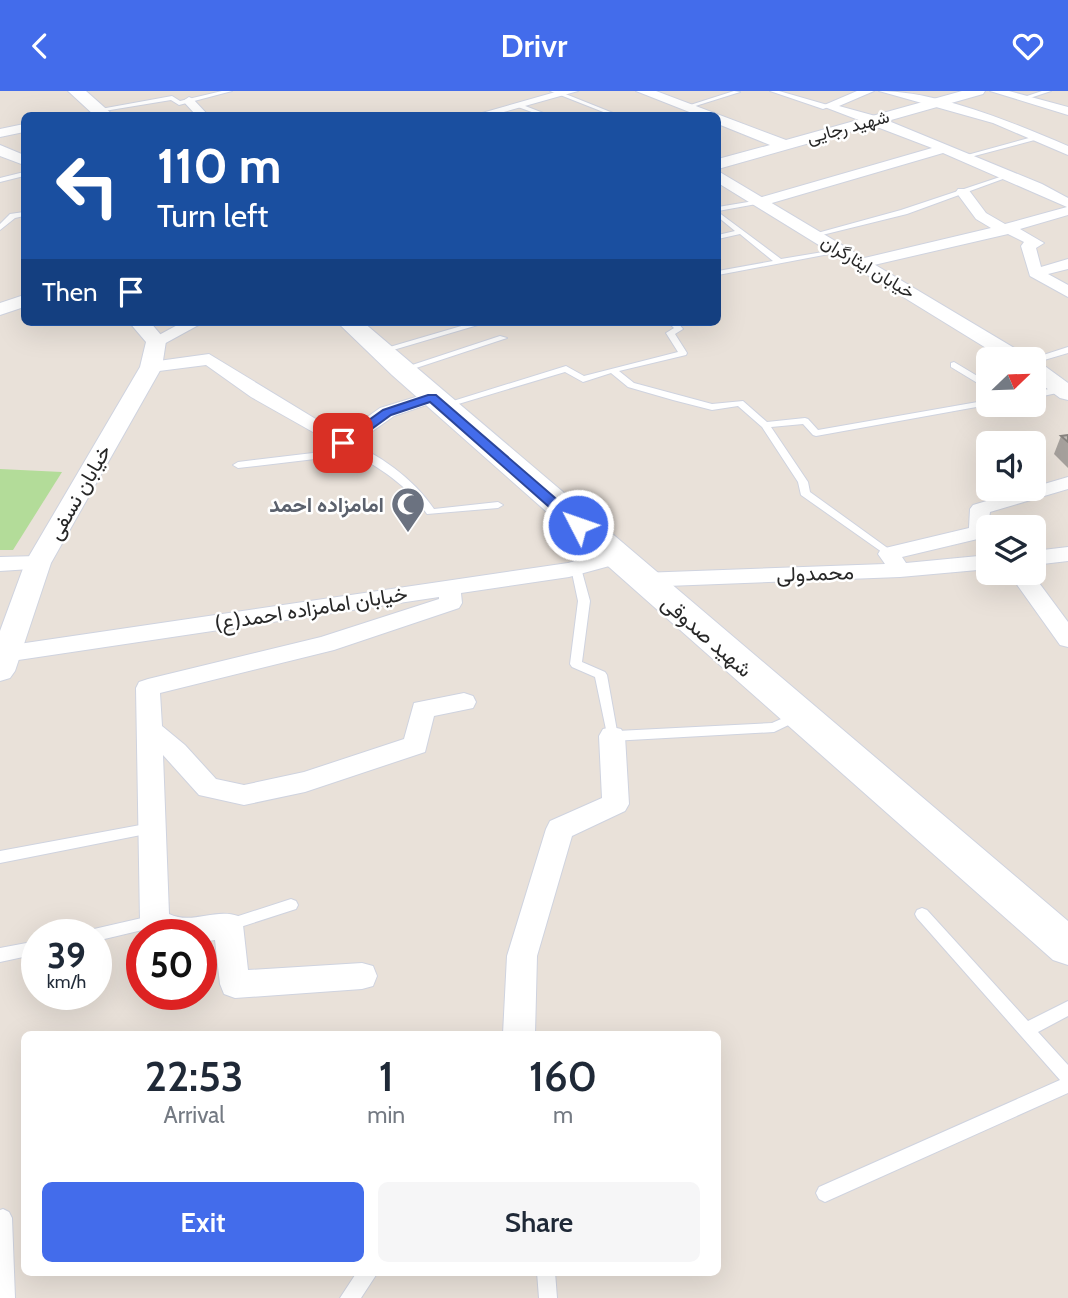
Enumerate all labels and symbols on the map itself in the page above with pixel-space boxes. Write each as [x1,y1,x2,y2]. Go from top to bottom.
street label: شهید رجایی [804,105,892,149]
street label: خیابان ایثارگران [817,230,919,304]
north arrow [976,347,1046,417]
pin [313,413,373,473]
street label: خیابان نسفی [42,440,116,544]
mosque icon: امامزاده احمد [389,485,427,534]
position arrow [541,488,615,562]
place label: امامزاده احمد [269,492,384,518]
street label: محمدولی [776,559,854,588]
street label: خیابان امامزاده احمد(ع) [213,580,410,638]
street label: شهید صدوقی [656,590,757,683]
speed limit sign: 50 [126,919,217,1010]

